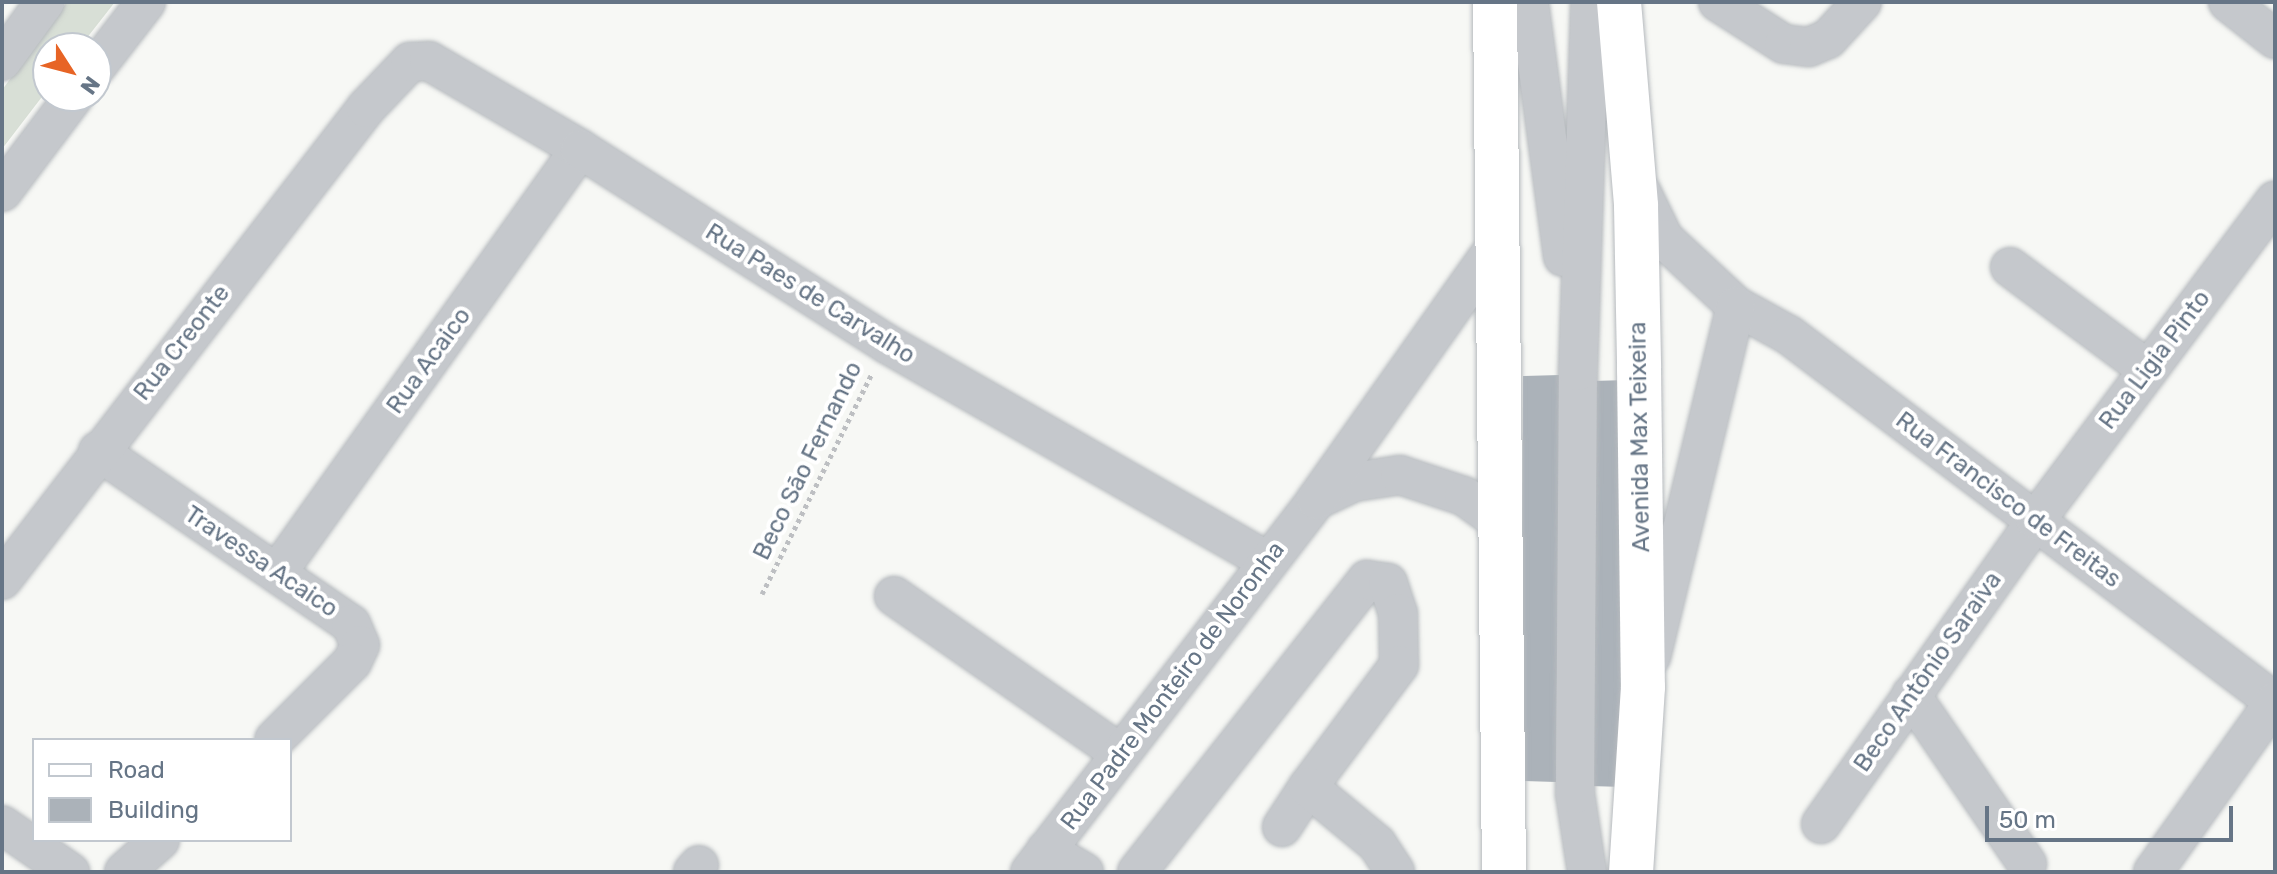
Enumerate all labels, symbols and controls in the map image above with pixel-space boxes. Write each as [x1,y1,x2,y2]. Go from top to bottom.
north arrow [32,32,112,112]
text: N [75,71,106,100]
street label: Rua Paes de Carvalho [700,218,920,370]
street label: Rua Creonte [128,280,236,406]
street label: Rua Ligia Pinto [2093,285,2217,435]
street label: Rua Acaico [381,302,477,420]
street label: Avenida Max Teixeira [1624,321,1656,553]
street label: Beco São Fernando [748,357,868,565]
street label: Rua Francisco de Freitas [1890,406,2126,594]
street label: Travessa Acaico [179,500,343,624]
street label: Rua Padre Monteiro de Noronha [1055,536,1291,836]
street label: Beco Antônio Saraiva [1848,566,2008,778]
legend [32,738,292,842]
text: Road [108,756,165,784]
scale bar [1989,790,2237,840]
text: Building [108,796,199,824]
text: 50 m [1999,806,2056,834]

